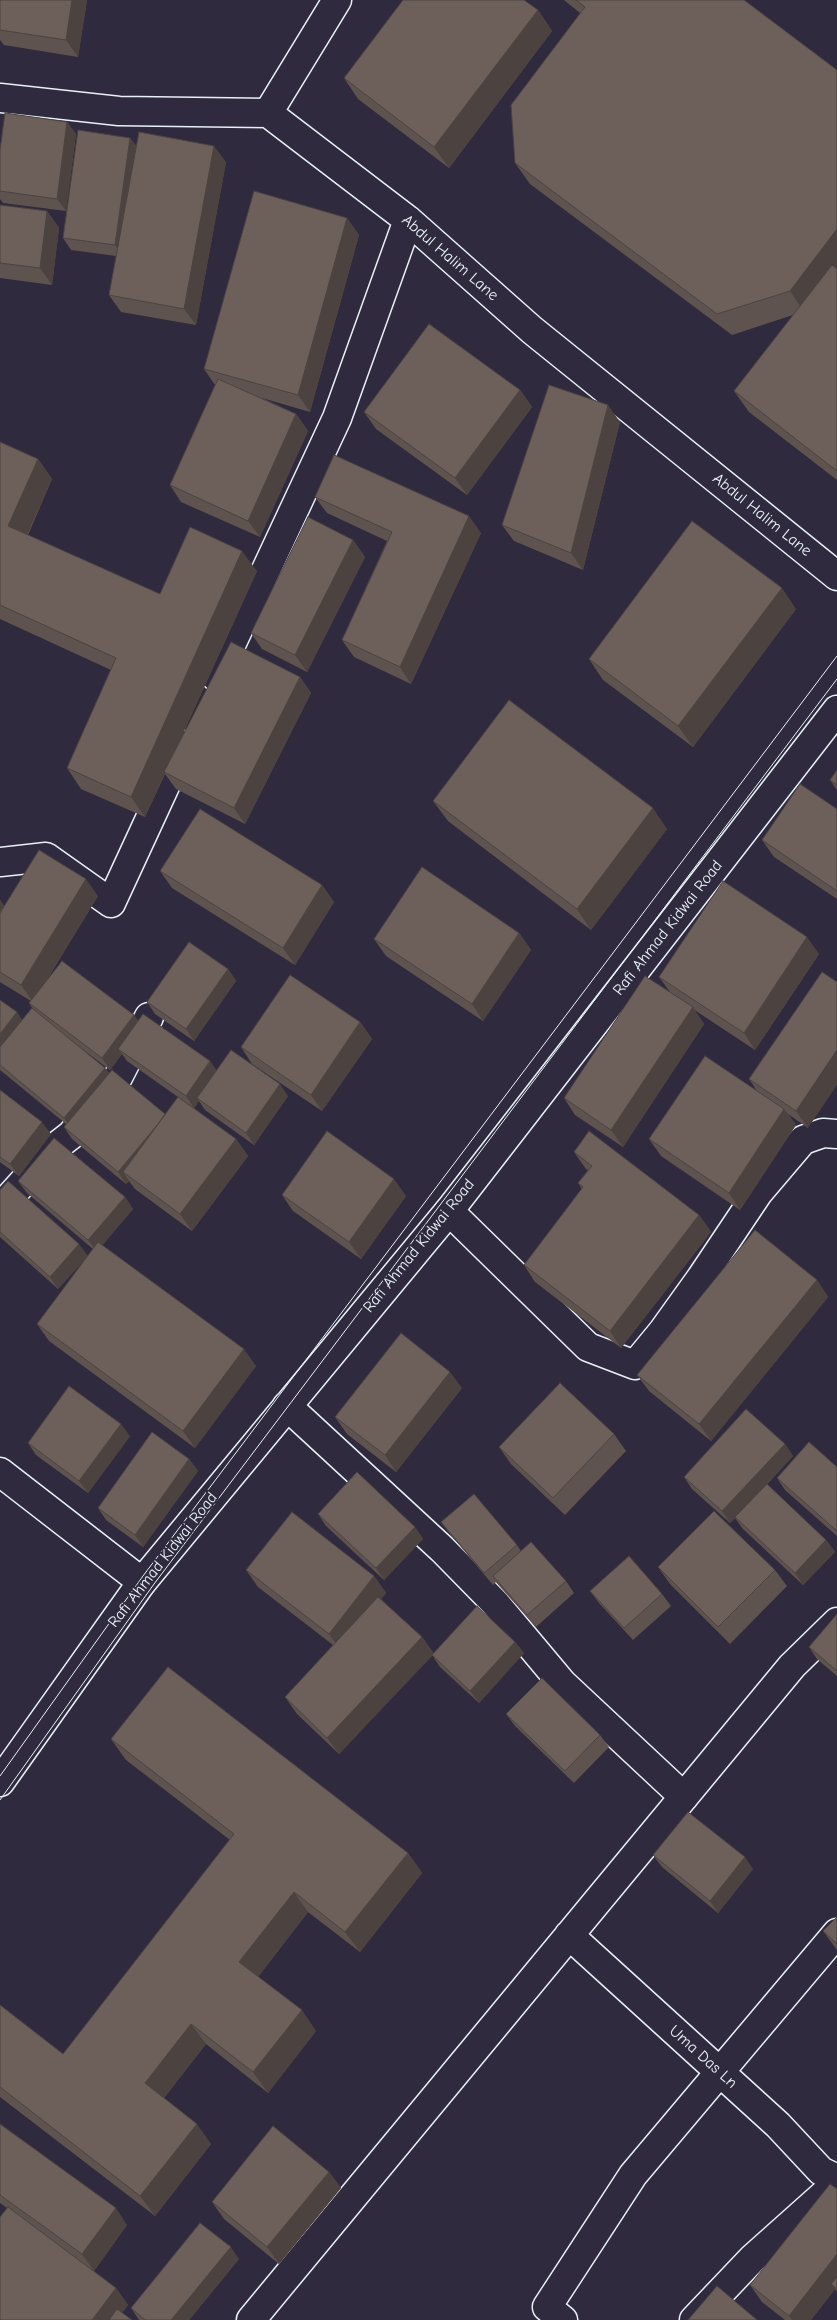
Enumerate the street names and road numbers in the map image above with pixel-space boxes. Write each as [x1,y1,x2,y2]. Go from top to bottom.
street label: Abdul Halim Lane [398,211,502,305]
street label: Abdul Halim Lane [709,469,815,561]
street label: Rafi Ahmad Kidwai Road [609,857,727,999]
street label: Rafi Ahmad Kidwai Road [359,1175,479,1317]
street label: Rafi Ahmad Kidwai Road [104,1489,222,1631]
street label: Uma Das Ln [665,2021,741,2093]

